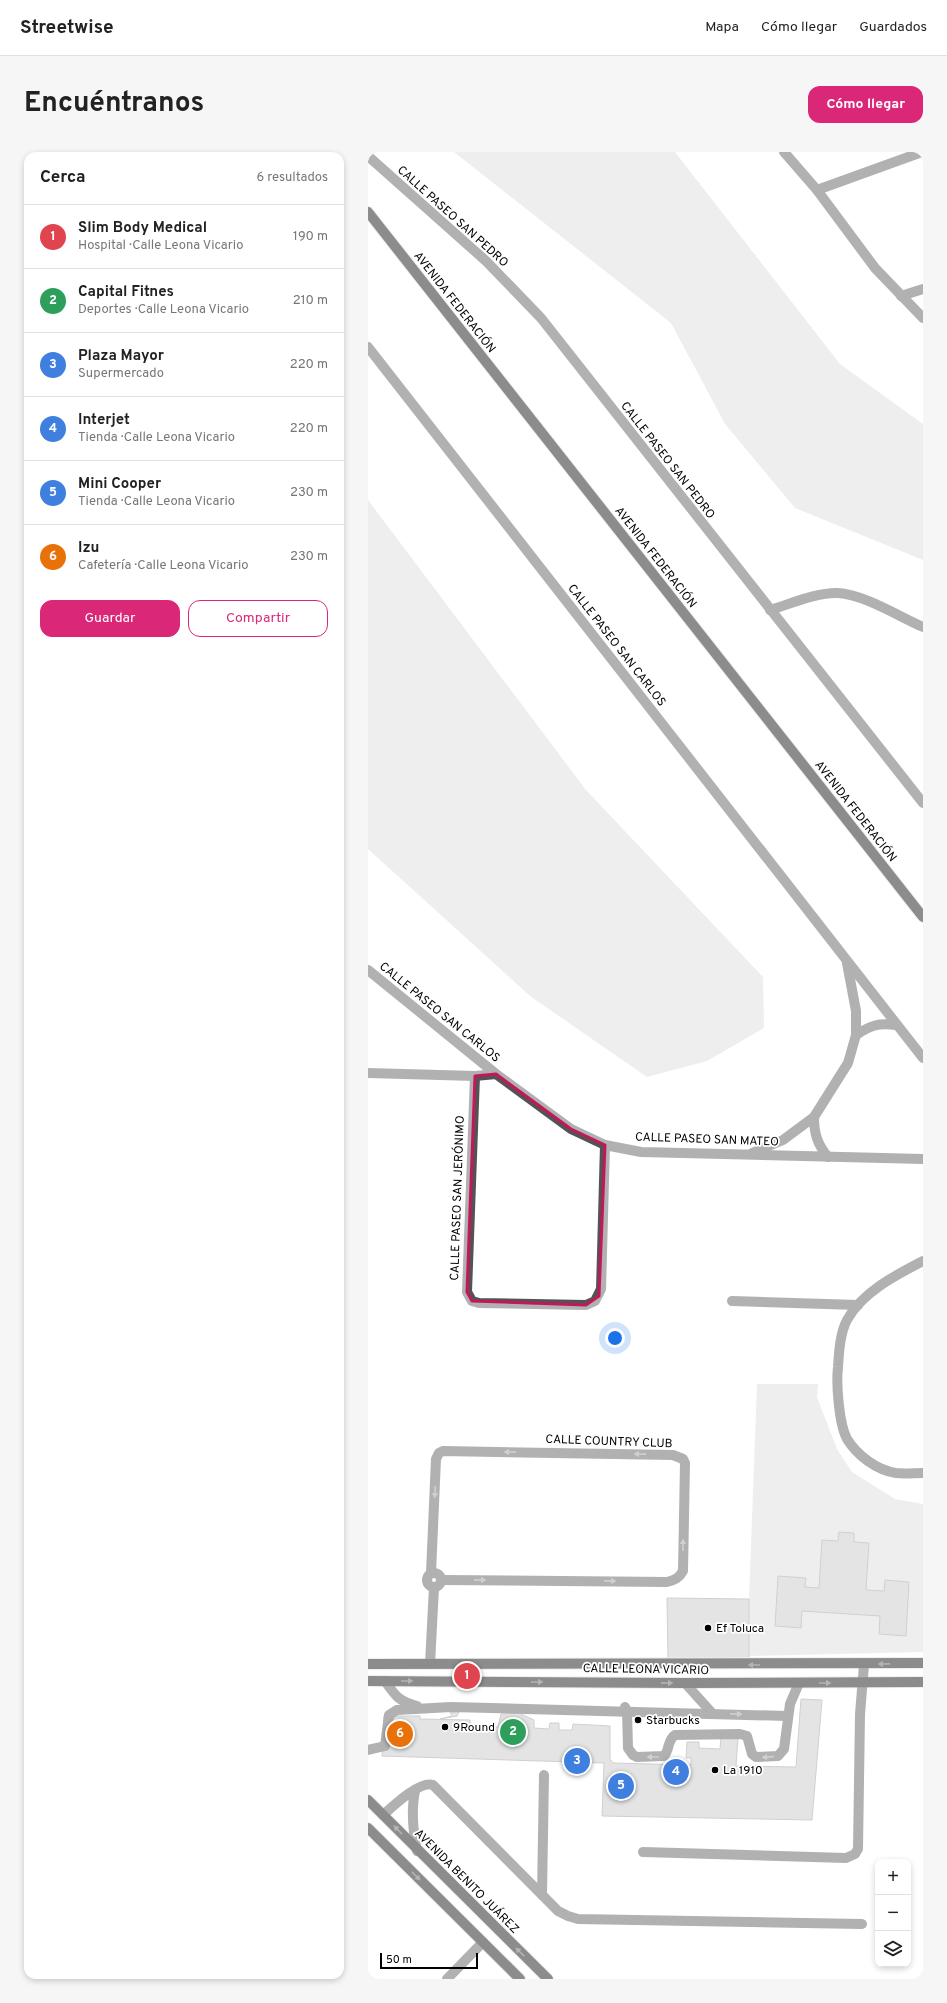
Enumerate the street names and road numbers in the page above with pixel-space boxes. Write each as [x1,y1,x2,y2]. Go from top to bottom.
street label: CALLE PASEO SAN PEDRO [393,162,511,271]
street label: AVENIDA FEDERACIÓN [410,249,499,357]
street label: CALLE PASEO SAN PEDRO [616,399,718,522]
street label: AVENIDA FEDERACIÓN [611,504,700,612]
street label: CALLE PASEO SAN CARLOS [563,581,669,710]
street label: AVENIDA FEDERACIÓN [811,758,900,866]
street label: CALLE PASEO SAN CARLOS [376,959,503,1067]
street label: CALLE PASEO SAN JERÓNIMO [447,1115,469,1281]
street label: CALLE PASEO SAN MATEO [635,1129,779,1151]
street label: CALLE COUNTRY CLUB [545,1432,673,1452]
street label: CALLE LEONA VICARIO [583,1661,709,1679]
street label: AVENIDA BENITO JUÁREZ [411,1826,522,1937]

